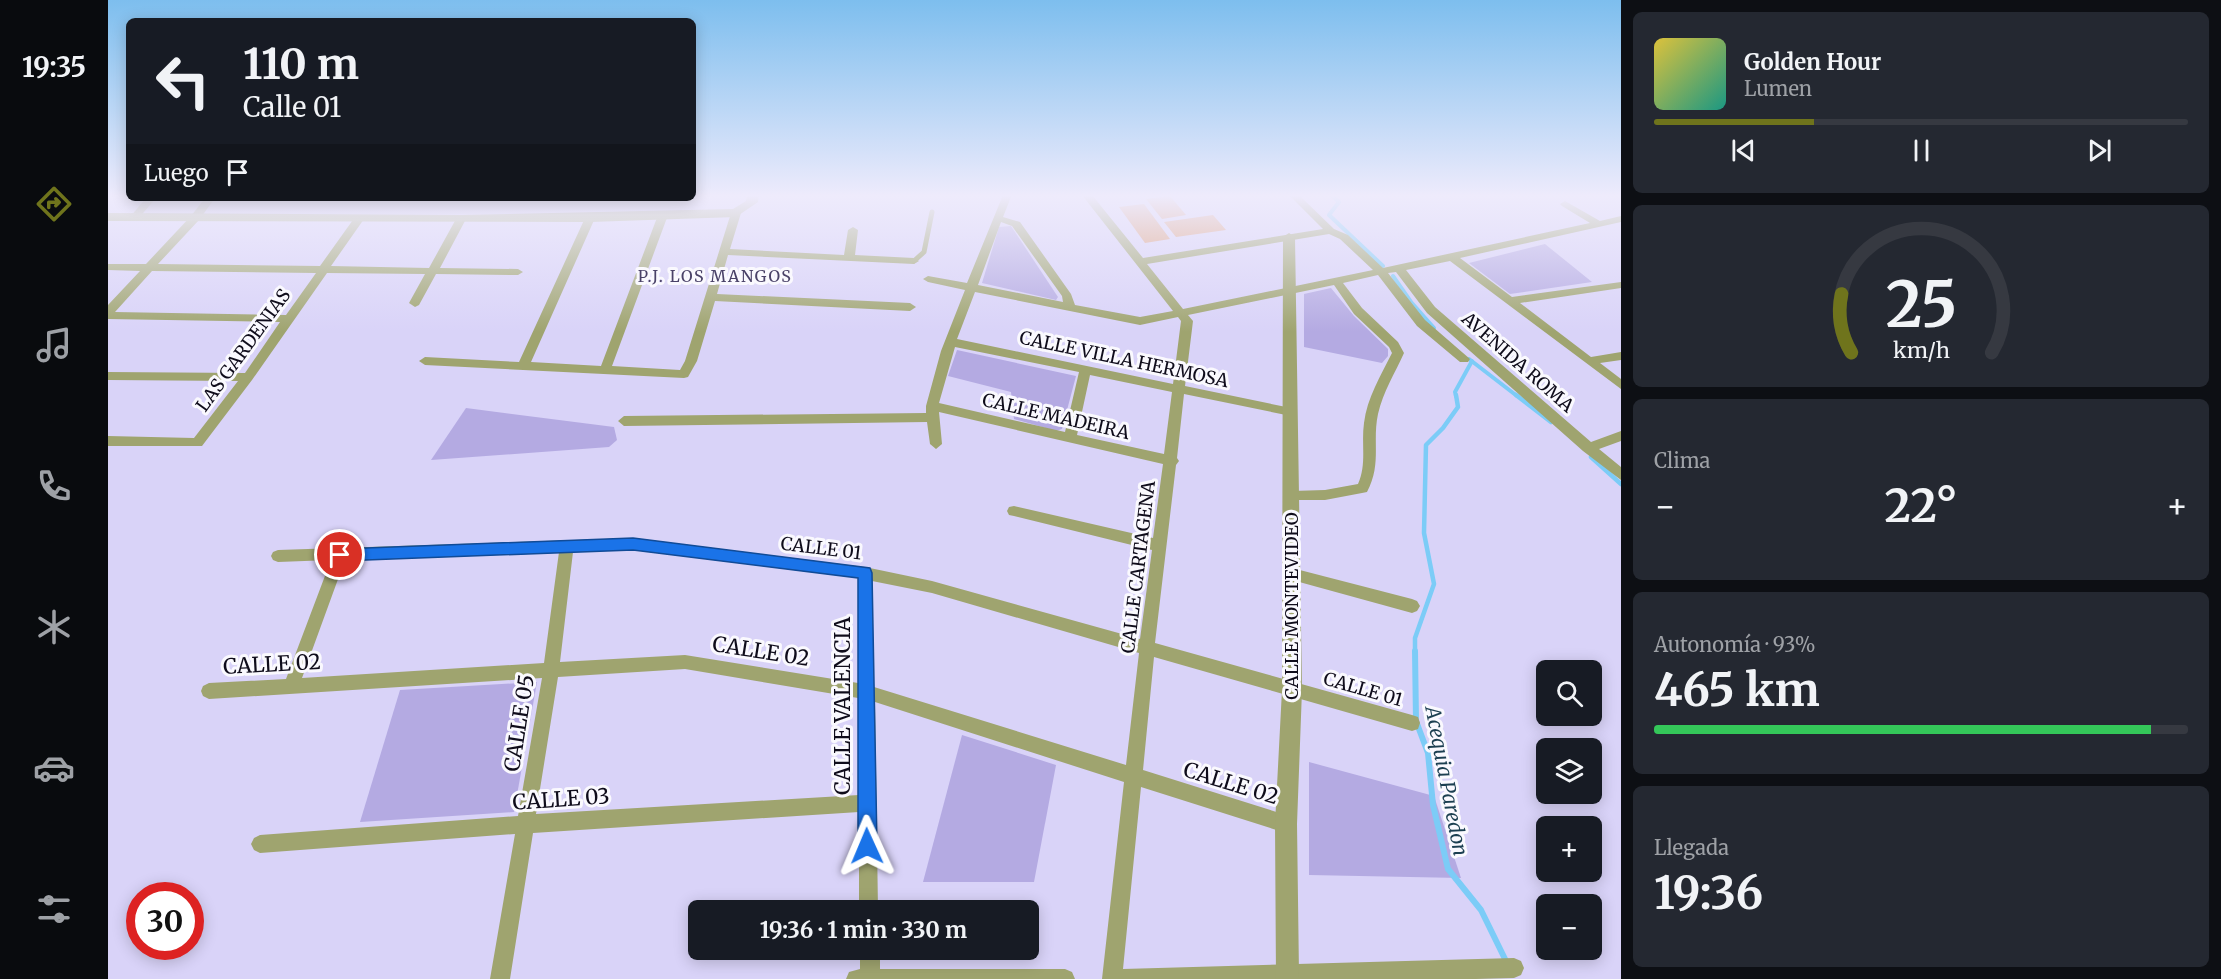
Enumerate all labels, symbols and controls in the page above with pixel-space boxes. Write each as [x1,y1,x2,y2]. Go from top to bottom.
text: 110 m [243,38,359,90]
icon: left [144,42,222,120]
text: Golden Hour [1744,48,1881,76]
text: 19:35 [22,50,86,84]
text: Lumen [1744,76,1812,101]
text: Calle 01 [243,90,341,124]
icon: previous [1727,134,1760,167]
icon: pause [1905,134,1938,167]
icon: next [2083,134,2116,167]
icon: arrive [221,156,254,189]
text: Luego [144,159,209,187]
icon: directions [33,183,75,225]
district label: P.J. LOS MANGOS [638,266,792,286]
text: 25 [1885,266,1957,344]
street label: LAS GARDENIAS [191,284,295,416]
street label: AVENIDA ROMA [1456,306,1579,417]
icon: music [33,324,75,366]
street label: CALLE VILLA HERMOSA [1017,326,1231,392]
text: km/h [1893,338,1949,365]
street label: CALLE MADEIRA [980,388,1132,444]
text: Clima [1654,448,1710,473]
icon: phone [33,465,75,507]
text: 22° [1885,478,1957,534]
street label: CALLE CARTAGENA [1116,479,1160,655]
text: − [1654,486,1676,527]
text: + [2166,486,2188,527]
street label: CALLE MONTEVIDEO [1280,512,1303,700]
pin [314,529,365,580]
street label: CALLE 01 [779,532,863,564]
icon: arrive [323,538,356,571]
icon: climate [33,606,75,648]
street label: CALLE VALENCIA [829,617,856,795]
street label: CALLE 02 [711,630,811,672]
text: Autonomía · 93% [1654,632,1815,657]
street label: CALLE 02 [222,648,322,680]
map controls [1536,660,1602,960]
button: search [1536,660,1602,726]
text: 465 km [1654,662,1820,718]
street label: CALLE 01 [1321,667,1405,711]
street label: CALLE 05 [498,673,540,773]
water label: Acequia Paredon [1420,702,1474,858]
button: layers [1536,738,1602,804]
icon: car [33,747,75,789]
street label: CALLE 02 [1180,756,1282,810]
street label: CALLE 03 [512,782,610,816]
position arrow [835,814,899,878]
button: + [1536,816,1602,882]
text: Llegada [1654,835,1729,860]
text: 19:36 [1654,865,1763,921]
speed limit sign: 30 [126,882,204,960]
icon: filters [33,888,75,930]
button: − [1536,894,1602,960]
text: 19:36 · 1 min · 330 m [760,916,967,944]

